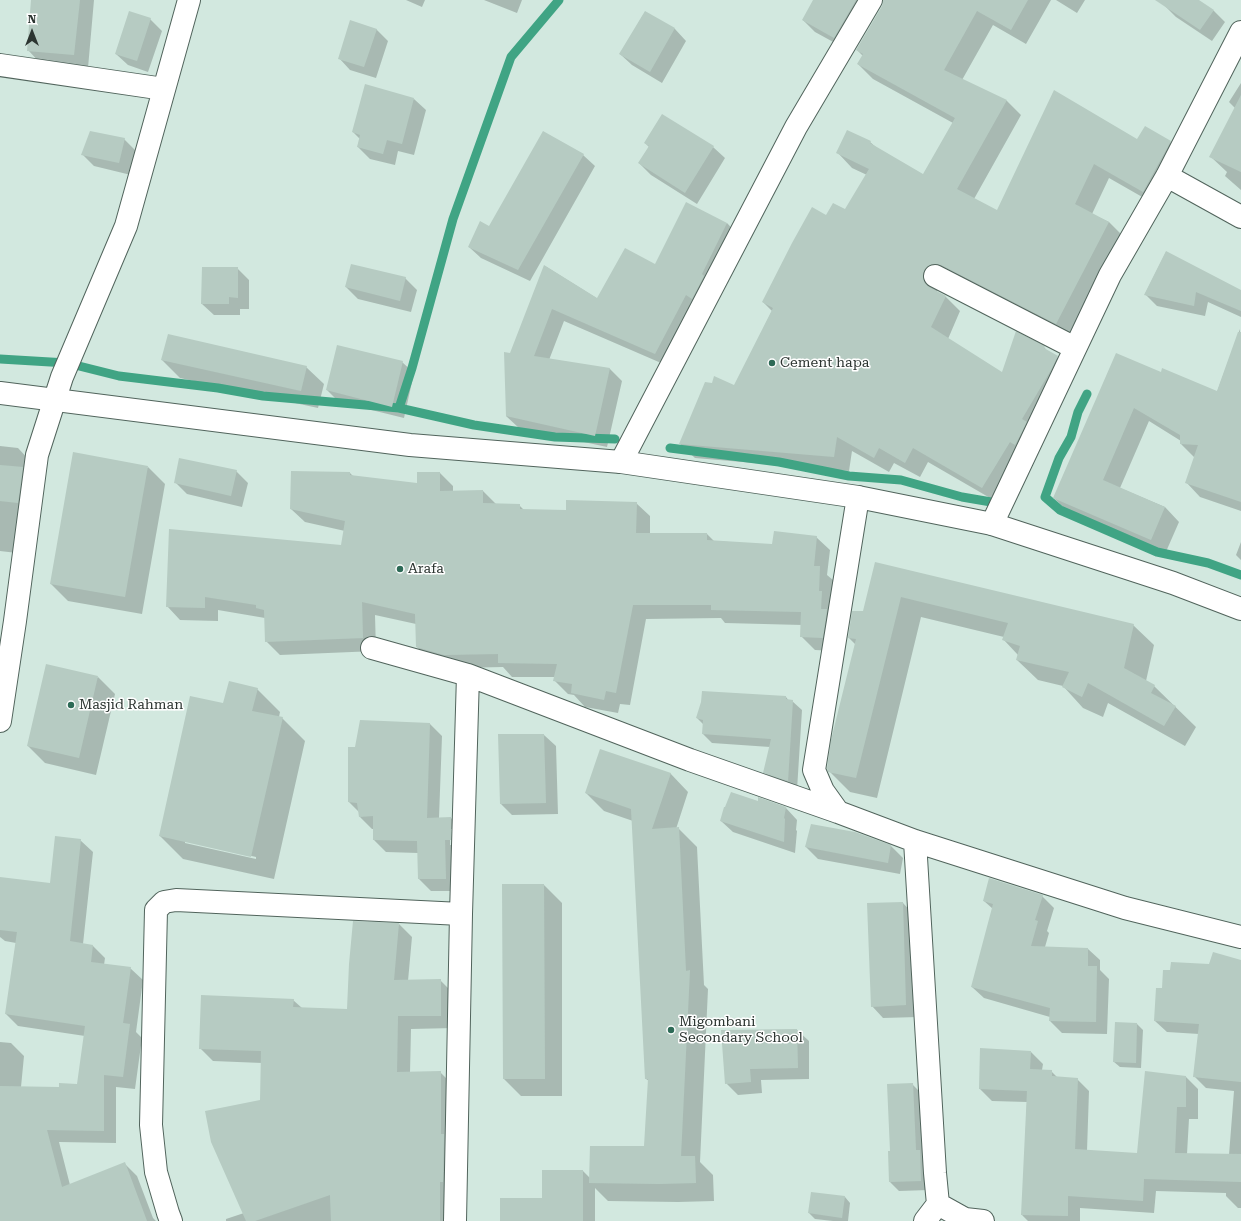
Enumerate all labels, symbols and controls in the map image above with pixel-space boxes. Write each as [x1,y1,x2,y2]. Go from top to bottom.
north arrow [12,12,52,52]
text: N [28,13,36,26]
place label: Cement hapa [780,355,869,371]
marker: Cement hapa [767,358,777,368]
place label: Arafa [408,561,444,577]
marker: Arafa [395,564,405,574]
place label: Masjid Rahman [79,697,183,713]
marker: Masjid Rahman [66,700,76,710]
place label: Migombani Secondary School [679,1014,803,1046]
marker: Migombani Secondary School [666,1025,676,1035]

